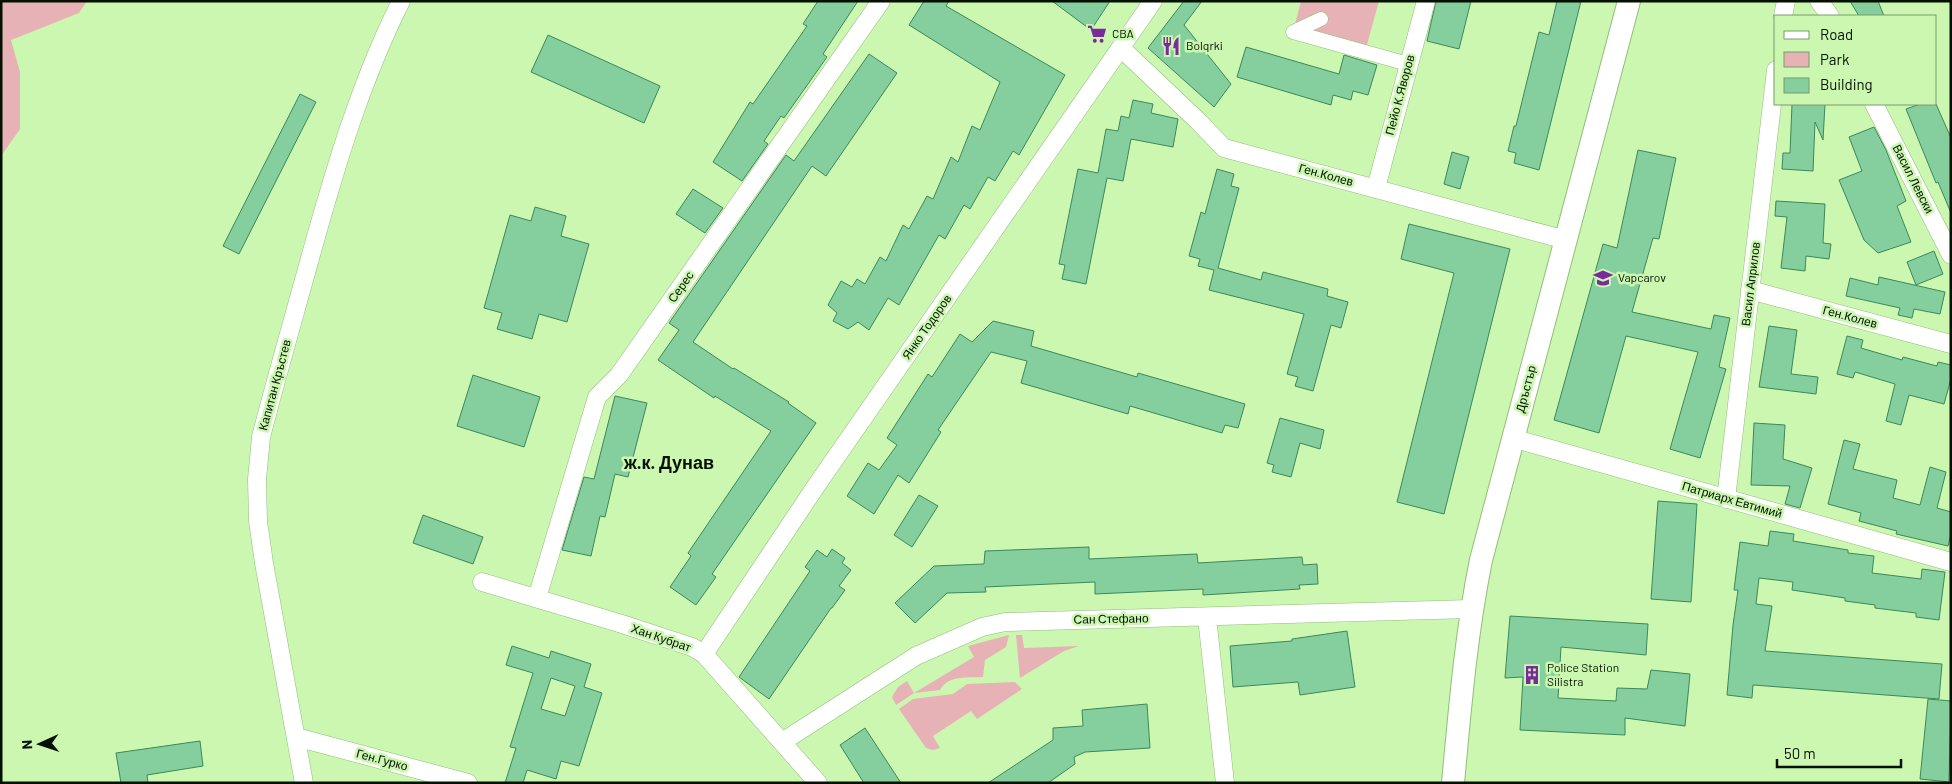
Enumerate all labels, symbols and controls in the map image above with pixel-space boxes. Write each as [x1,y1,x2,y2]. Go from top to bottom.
legend [1774,15,1937,105]
supermarket icon: CBA [1086,23,1108,45]
text: Road [1820,25,1853,43]
place label: CBA [1112,26,1134,40]
restaurant icon: Bolqrki [1160,35,1182,57]
place label: Bolqrki [1186,38,1223,52]
text: Park [1820,50,1850,68]
street label: Пейо К.Яворов [1382,53,1417,137]
text: Building [1820,75,1873,93]
street label: Васил Левски [1891,142,1937,215]
street label: Ген.Колев [1297,160,1355,188]
street label: Васил Априлов [1738,241,1763,327]
school or university icon: Vapcarov [1592,267,1614,289]
street label: Серес [664,268,697,305]
place label: Vapcarov [1618,270,1666,284]
street label: Янко Тодоров [899,291,955,362]
street label: Ген.Колев [1821,302,1879,330]
street label: Капитан Кръстев [255,338,294,432]
street label: Дръстър [1512,363,1539,414]
district label: ж.к. Дунав [623,451,714,473]
street label: Патриарх Евтимий [1680,478,1784,521]
street label: Сан Стефано [1073,610,1149,627]
street label: Хан Кубрат [629,620,694,655]
place label: Police Station Silistra [1547,660,1619,688]
building icon: Police Station Silistra [1521,664,1543,686]
north arrow [15,719,65,769]
scale bar [1777,736,1901,768]
text: N [18,740,35,750]
text: 50 m [1784,744,1816,762]
street label: Ген.Гурко [355,745,410,774]

